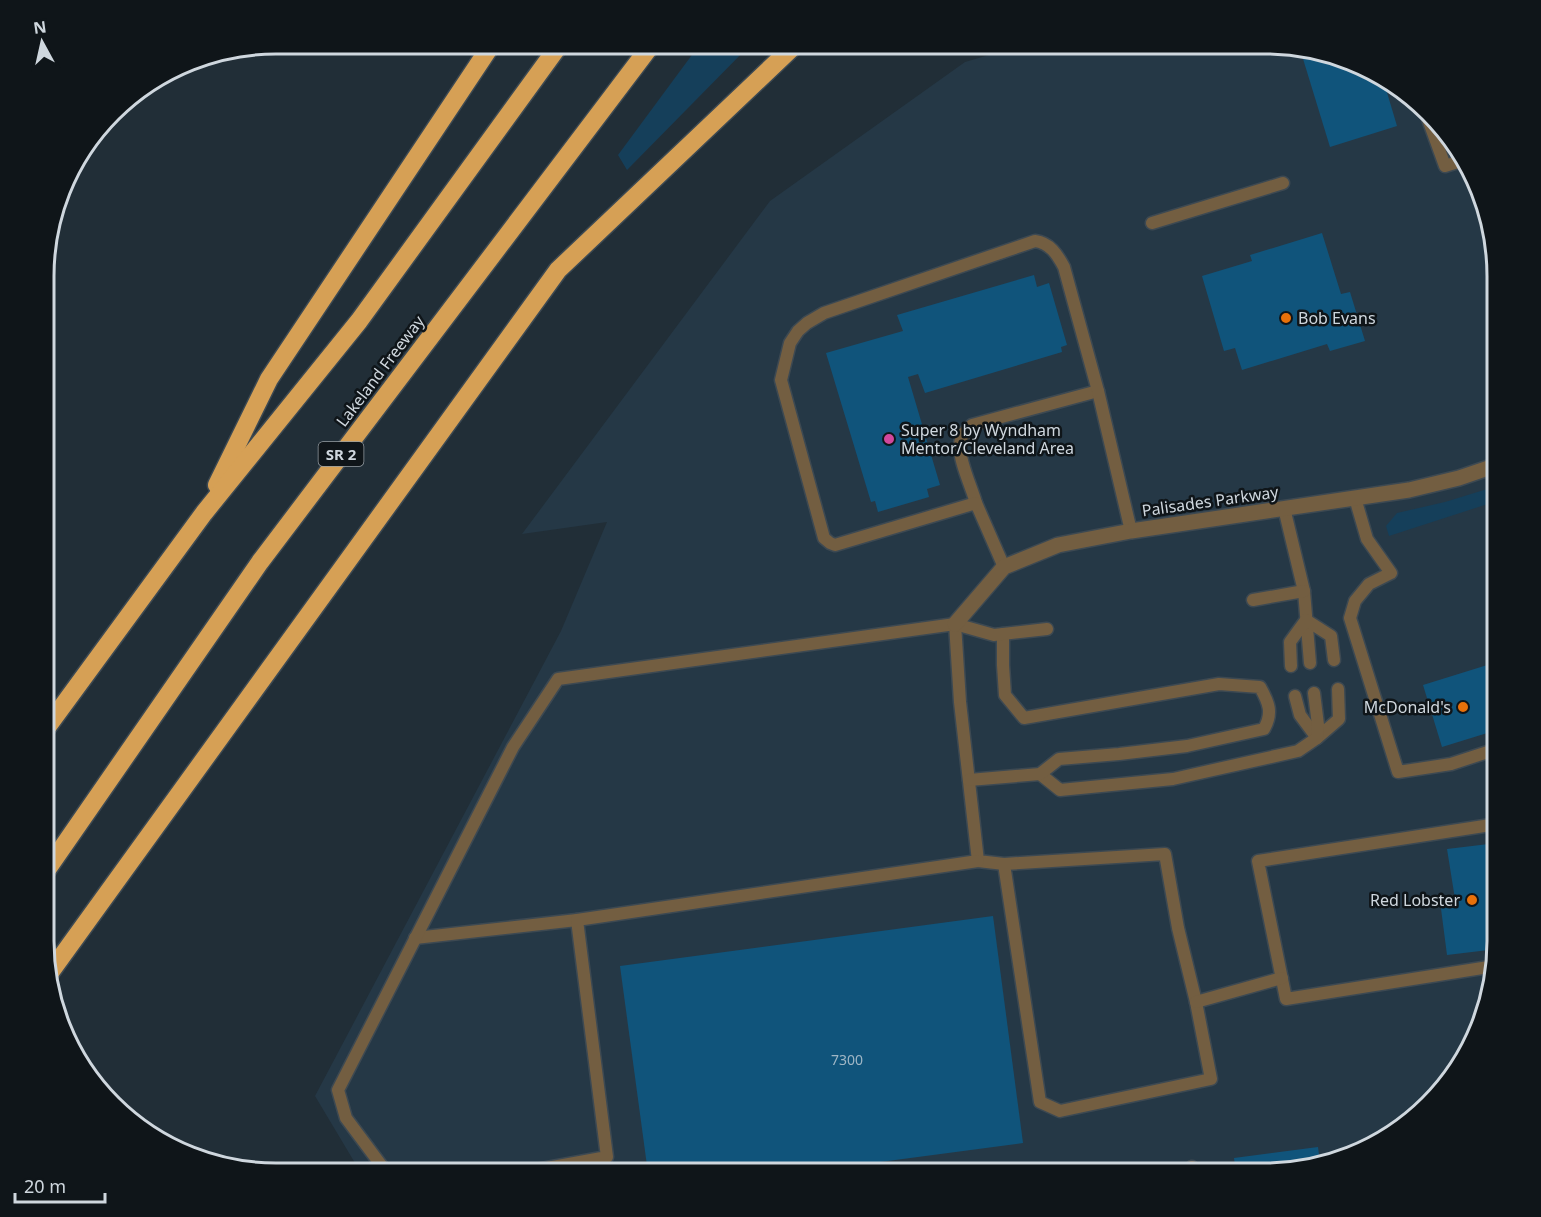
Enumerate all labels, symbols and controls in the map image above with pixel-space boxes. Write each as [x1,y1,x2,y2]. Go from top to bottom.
north arrow [12,12,72,72]
text: N [32,15,48,39]
place label: Bob Evans [1298,307,1376,329]
street label: Lakeland Freeway [331,310,430,431]
marker: Bob Evans [1279,311,1293,325]
place label: Super 8 by Wyndham Mentor/Cleveland Area [901,419,1074,459]
marker: Super 8 by Wyndham Mentor/Cleveland Area [882,432,896,446]
road number: SR 2 [318,442,364,466]
street label: Palisades Parkway [1140,480,1281,521]
place label: McDonald's [1364,696,1451,718]
marker: McDonald's [1456,700,1470,714]
place label: Red Lobster [1370,889,1460,911]
marker: Red Lobster [1465,893,1479,907]
house number: 7300 [831,1050,863,1069]
scale bar [15,1166,105,1204]
text: 20 m [24,1174,66,1198]

